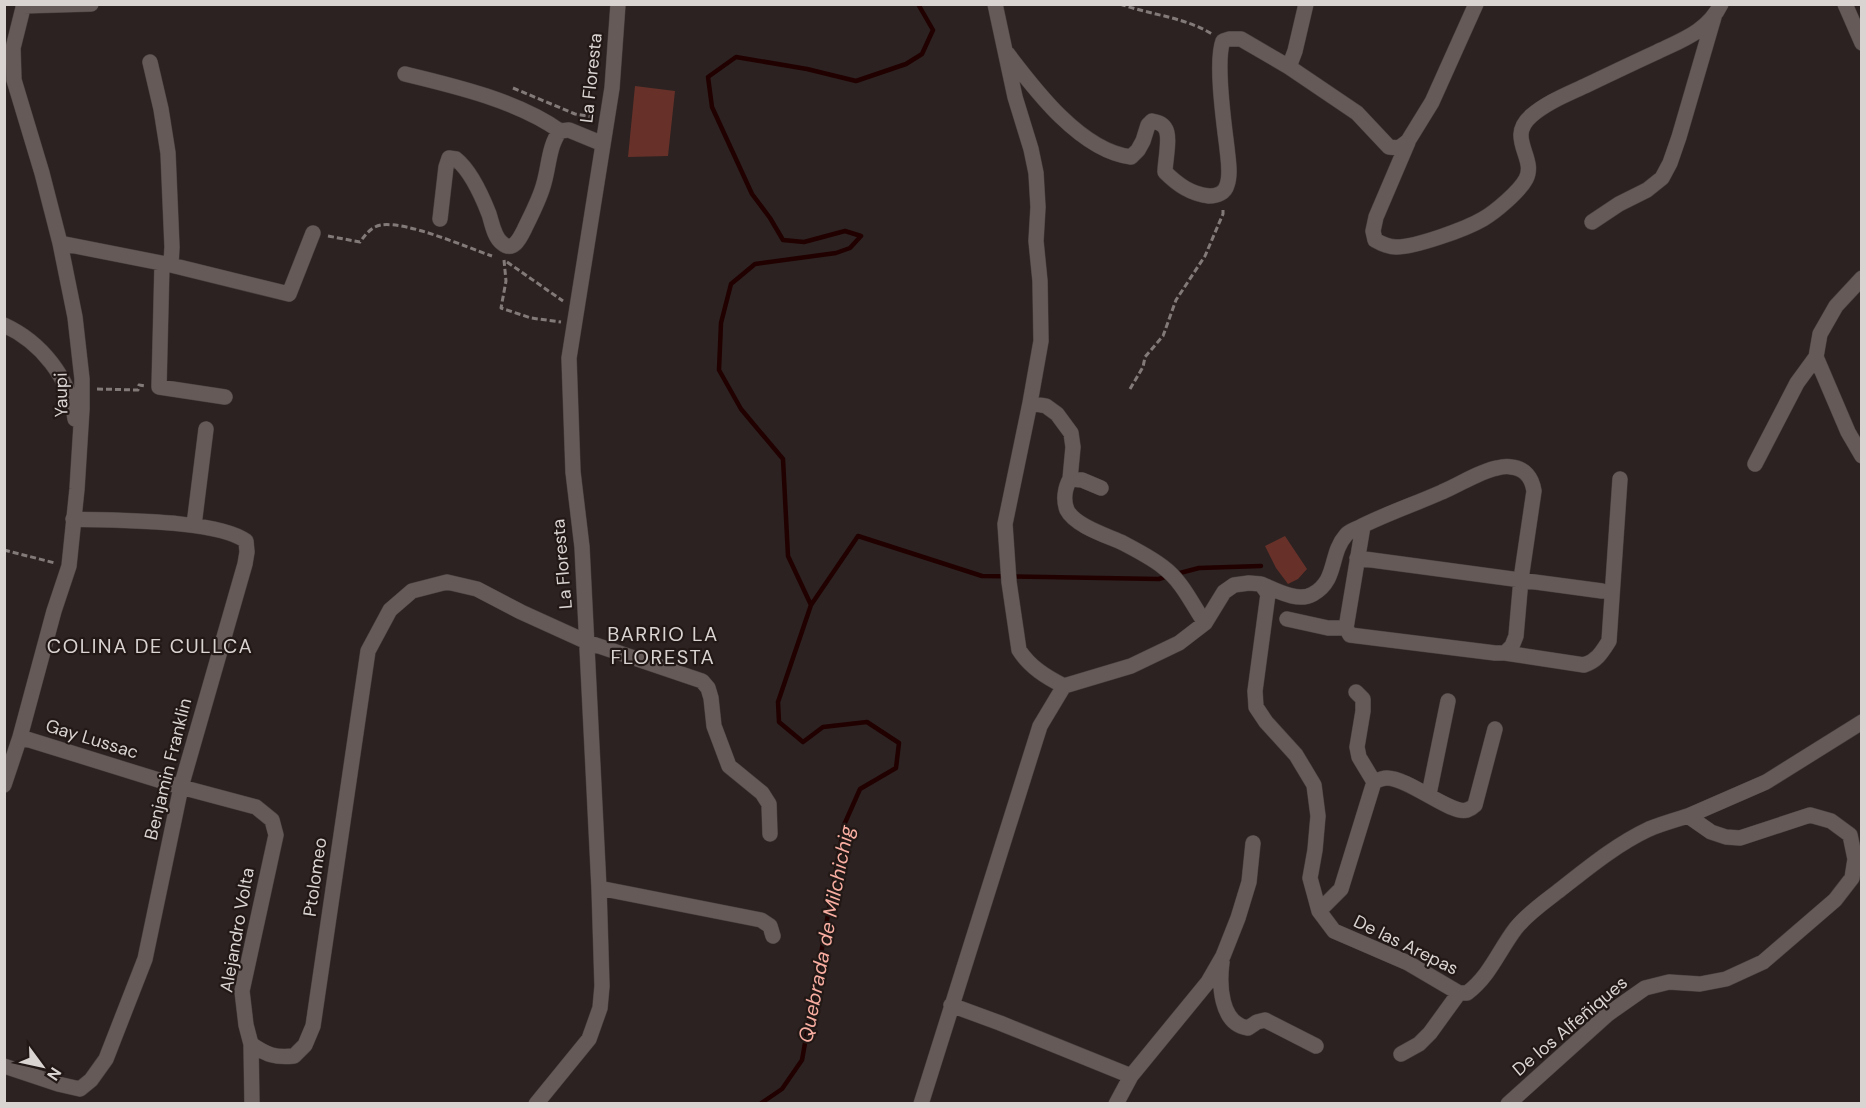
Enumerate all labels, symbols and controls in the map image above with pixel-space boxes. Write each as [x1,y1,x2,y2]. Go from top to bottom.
street label: La Floresta [574,32,608,124]
street label: Yaupi [49,372,73,418]
street label: La Floresta [546,518,578,610]
district label: BARRIO LA FLORESTA [607,621,719,670]
district label: COLINA DE CULLCA [47,633,253,659]
street label: Benjamin Franklin [139,696,197,842]
street label: Gay Lussac [43,714,141,764]
water label: Quebrada de Milchichig [792,822,860,1045]
street label: Ptolomeo [298,836,332,918]
street label: Alejandro Volta [214,866,260,994]
street label: De las Arepas [1350,909,1462,981]
street label: De los Alfeñiques [1507,971,1633,1081]
north arrow [12,1036,72,1096]
text: N [42,1063,66,1085]

